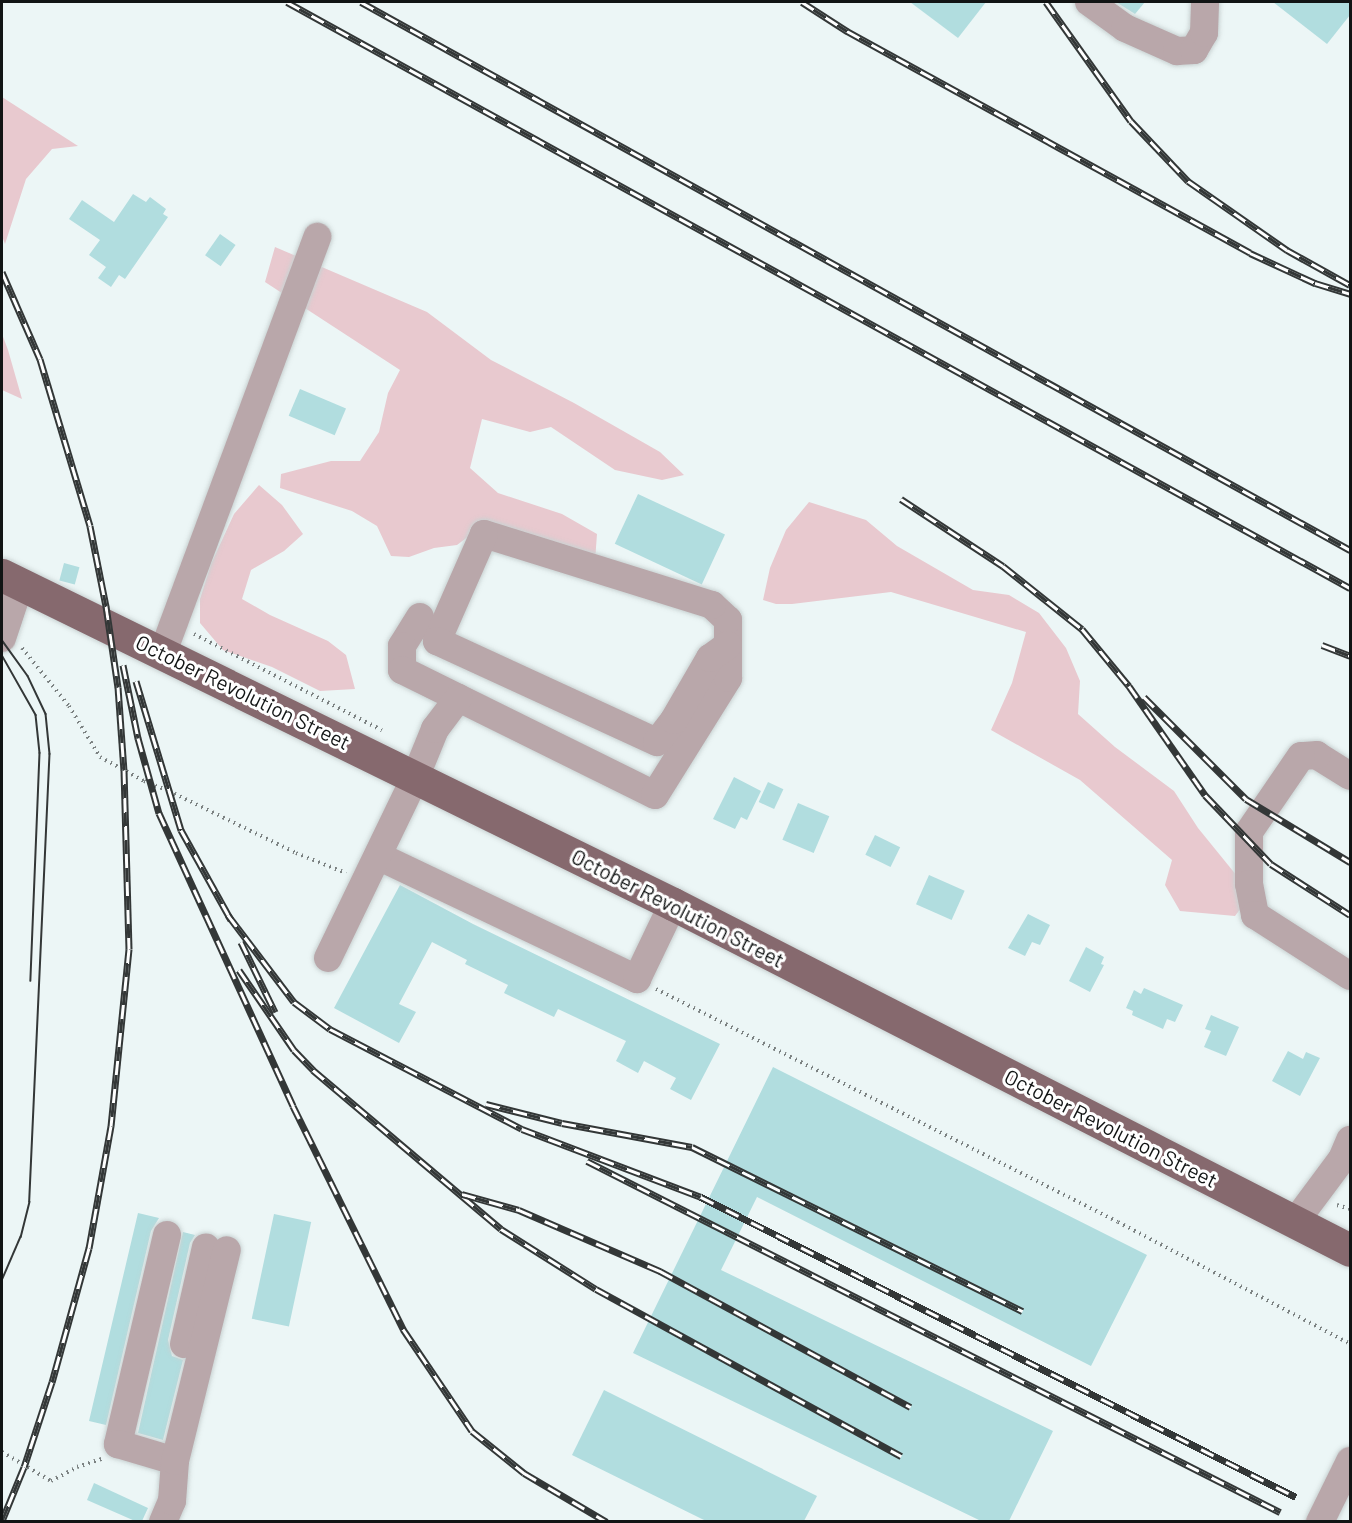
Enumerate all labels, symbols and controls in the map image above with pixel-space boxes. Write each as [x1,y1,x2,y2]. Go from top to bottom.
street label: October Revolution Street [132,629,354,755]
street label: October Revolution Street [567,843,789,973]
street label: October Revolution Street [1000,1063,1222,1193]

